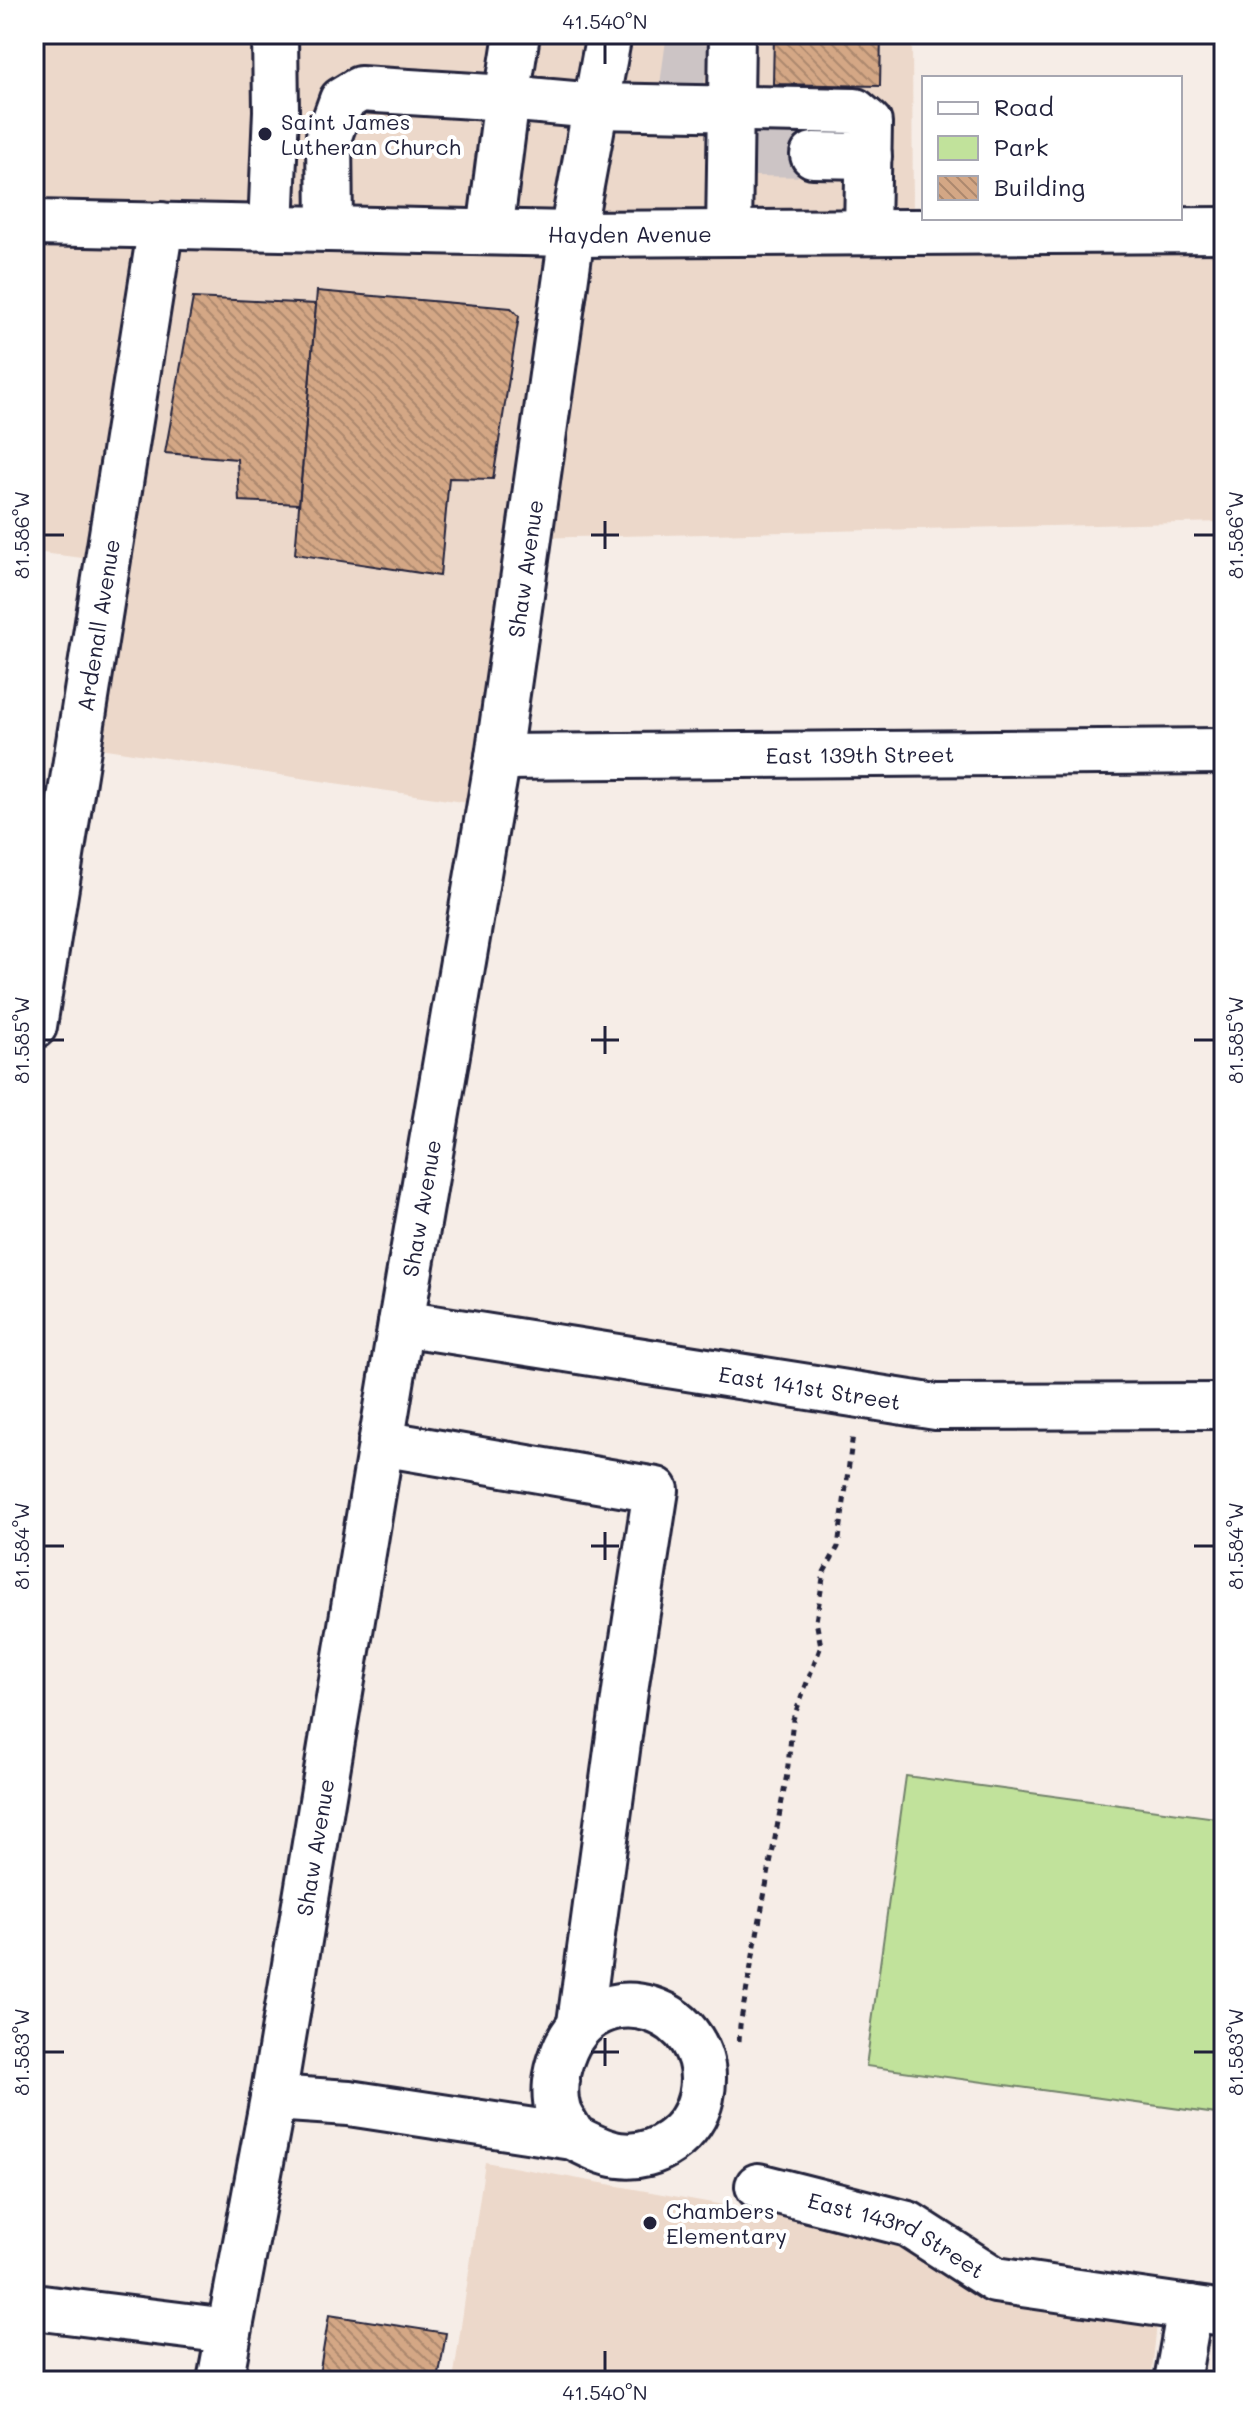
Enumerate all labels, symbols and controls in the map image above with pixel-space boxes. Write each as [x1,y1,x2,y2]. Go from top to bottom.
text: 41.540°N [563,8,647,34]
legend [922,76,1182,220]
text: Road [994,91,1054,122]
place label: Saint James Lutheran Church [281,107,461,161]
marker: Saint James Lutheran Church [256,125,274,143]
text: Park [994,131,1048,162]
text: Building [994,171,1085,202]
street label: Hayden Avenue [548,219,712,249]
text: 81.586°W [8,491,34,579]
text: 81.586°W [1222,491,1248,579]
street label: Shaw Avenue [501,498,549,639]
street label: Ardenall Avenue [70,537,126,713]
street label: East 139th Street [765,739,954,769]
text: 81.585°W [8,996,34,1084]
text: 81.585°W [1222,996,1248,1084]
street label: Shaw Avenue [395,1137,447,1279]
street label: East 141st Street [717,1359,903,1416]
text: 81.584°W [8,1502,34,1590]
text: 81.584°W [1222,1502,1248,1590]
street label: Shaw Avenue [289,1776,340,1918]
text: 81.583°W [8,2008,34,2096]
text: 81.583°W [1222,2008,1248,2096]
street label: East 143rd Street [805,2185,991,2284]
place label: Chambers Elementary [666,2196,787,2250]
marker: Chambers Elementary [641,2214,659,2232]
text: 41.540°N [563,2379,647,2405]

